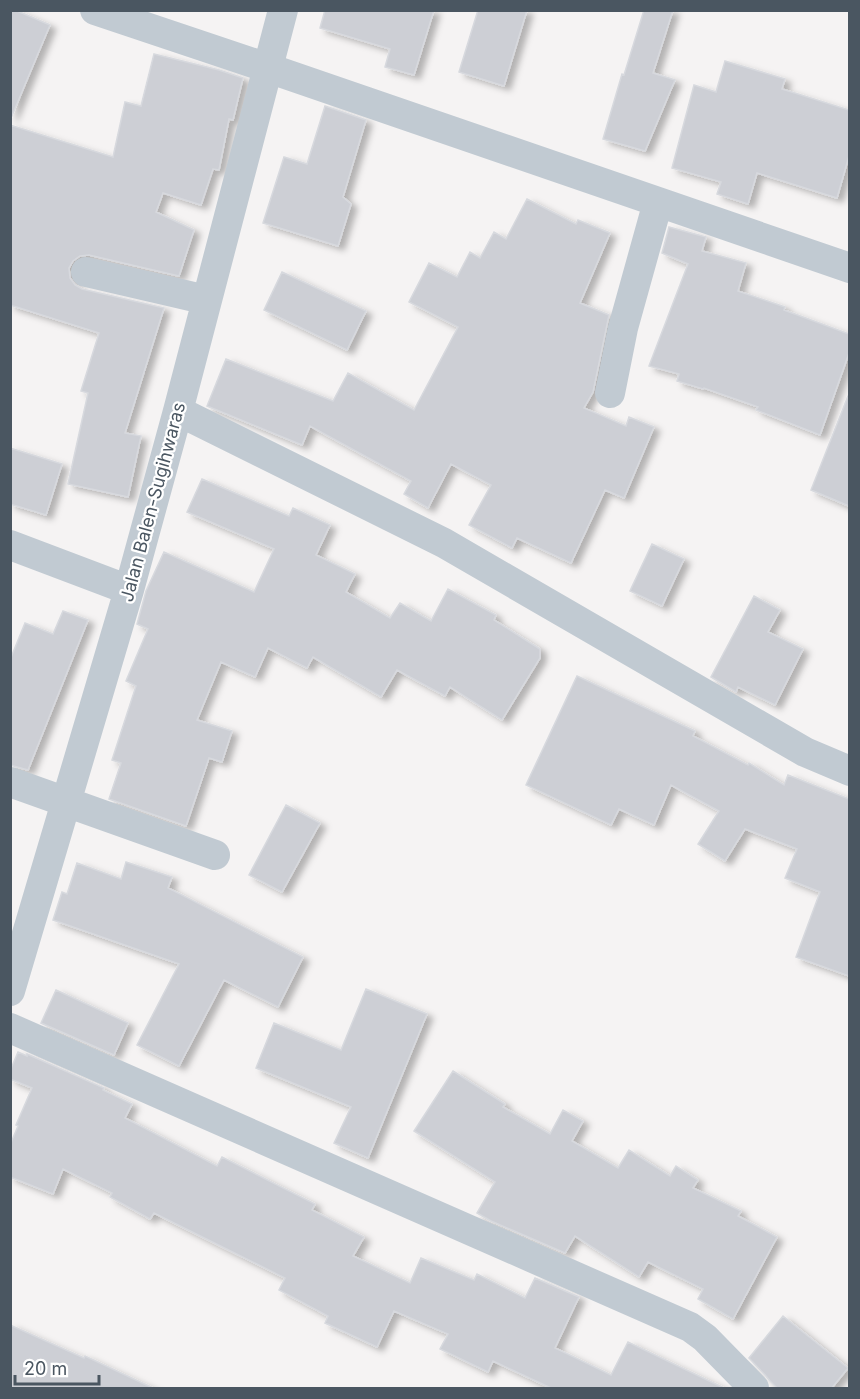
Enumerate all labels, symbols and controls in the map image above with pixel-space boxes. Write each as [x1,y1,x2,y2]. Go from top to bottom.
street label: Jalan Balen-Sugihwaras [116,400,189,604]
scale bar [15,1348,99,1386]
text: 20 m [24,1358,67,1379]

